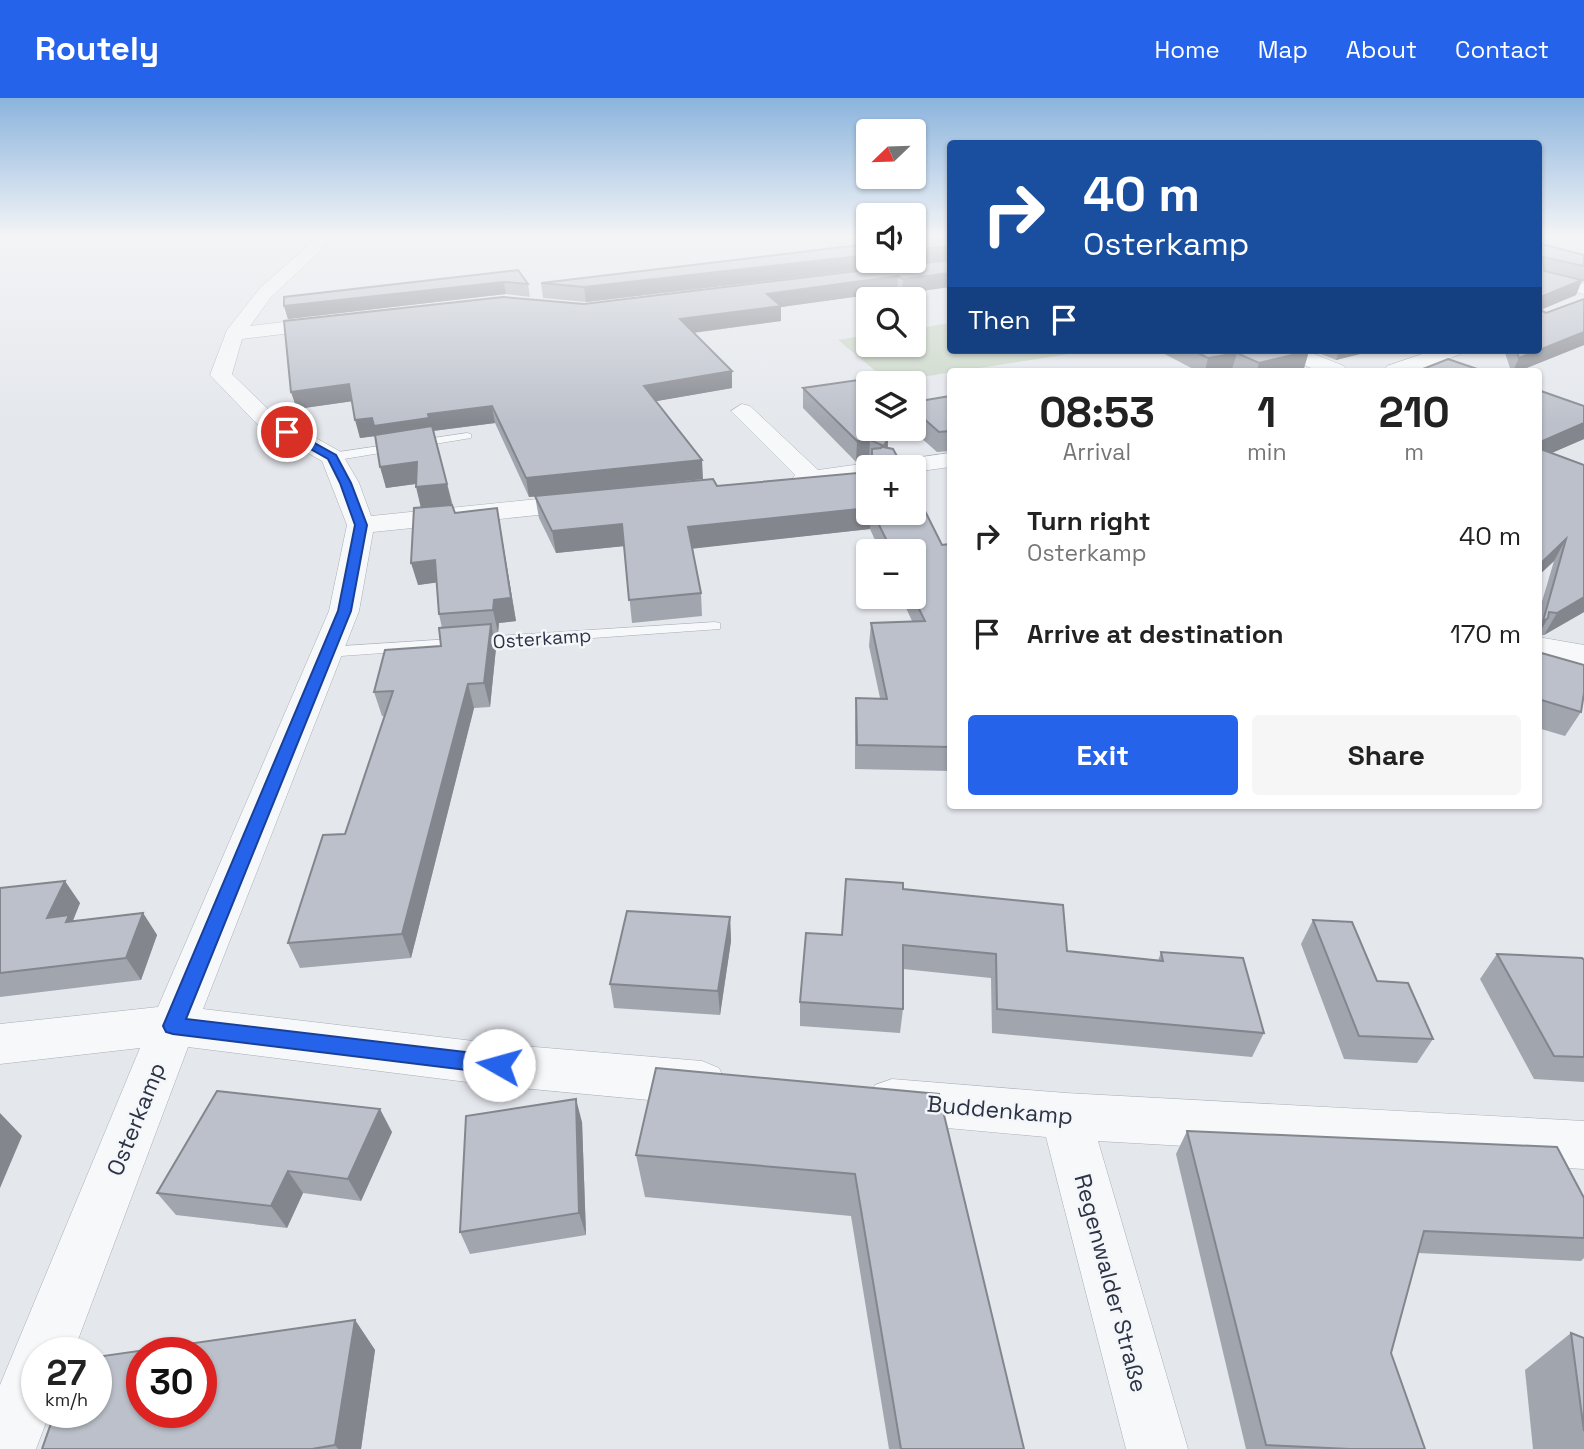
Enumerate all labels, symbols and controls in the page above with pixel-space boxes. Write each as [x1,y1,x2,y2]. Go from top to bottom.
text: Routely [35,28,159,70]
text: Home [1154,34,1220,65]
text: Map [1258,34,1308,65]
text: About [1346,34,1417,65]
text: Contact [1455,34,1549,65]
north arrow [856,119,926,189]
map controls [856,119,926,609]
text: 40 m [1083,163,1200,225]
icon: right [968,168,1059,259]
button: sound [856,203,926,273]
text: Osterkamp [1083,224,1249,264]
button: search [856,287,926,357]
icon: arrive [1045,301,1083,339]
text: Then [968,303,1031,337]
button: layers [856,371,926,441]
text: 08:53 [1039,386,1155,439]
text: 1 [1257,386,1276,439]
text: 210 [1379,386,1450,439]
pin [257,402,317,462]
icon: arrive [268,413,306,451]
text: Arrival [1063,437,1131,467]
text: min [1247,437,1287,467]
text: m [1404,437,1424,467]
button: + [856,455,926,525]
text: Turn right [1027,504,1151,538]
icon: right [968,517,1006,555]
text: 40 m [1459,519,1521,553]
text: Osterkamp [1027,538,1147,568]
button: − [856,539,926,609]
icon: arrive [968,615,1006,653]
text: Arrive at destination [1027,617,1284,651]
text: 170 m [1450,617,1521,651]
street label: Osterkamp [492,623,592,654]
button: Exit [968,715,1238,795]
button: Share [1252,715,1521,795]
position arrow [462,1028,536,1102]
street label: Osterkamp [100,1058,172,1180]
street label: Buddenkamp [926,1089,1074,1131]
street label: Regenwalder Straße [1067,1171,1155,1395]
speed limit sign: 30 [126,1337,217,1428]
text: 27 [47,1351,86,1395]
text: km/h [45,1388,88,1411]

